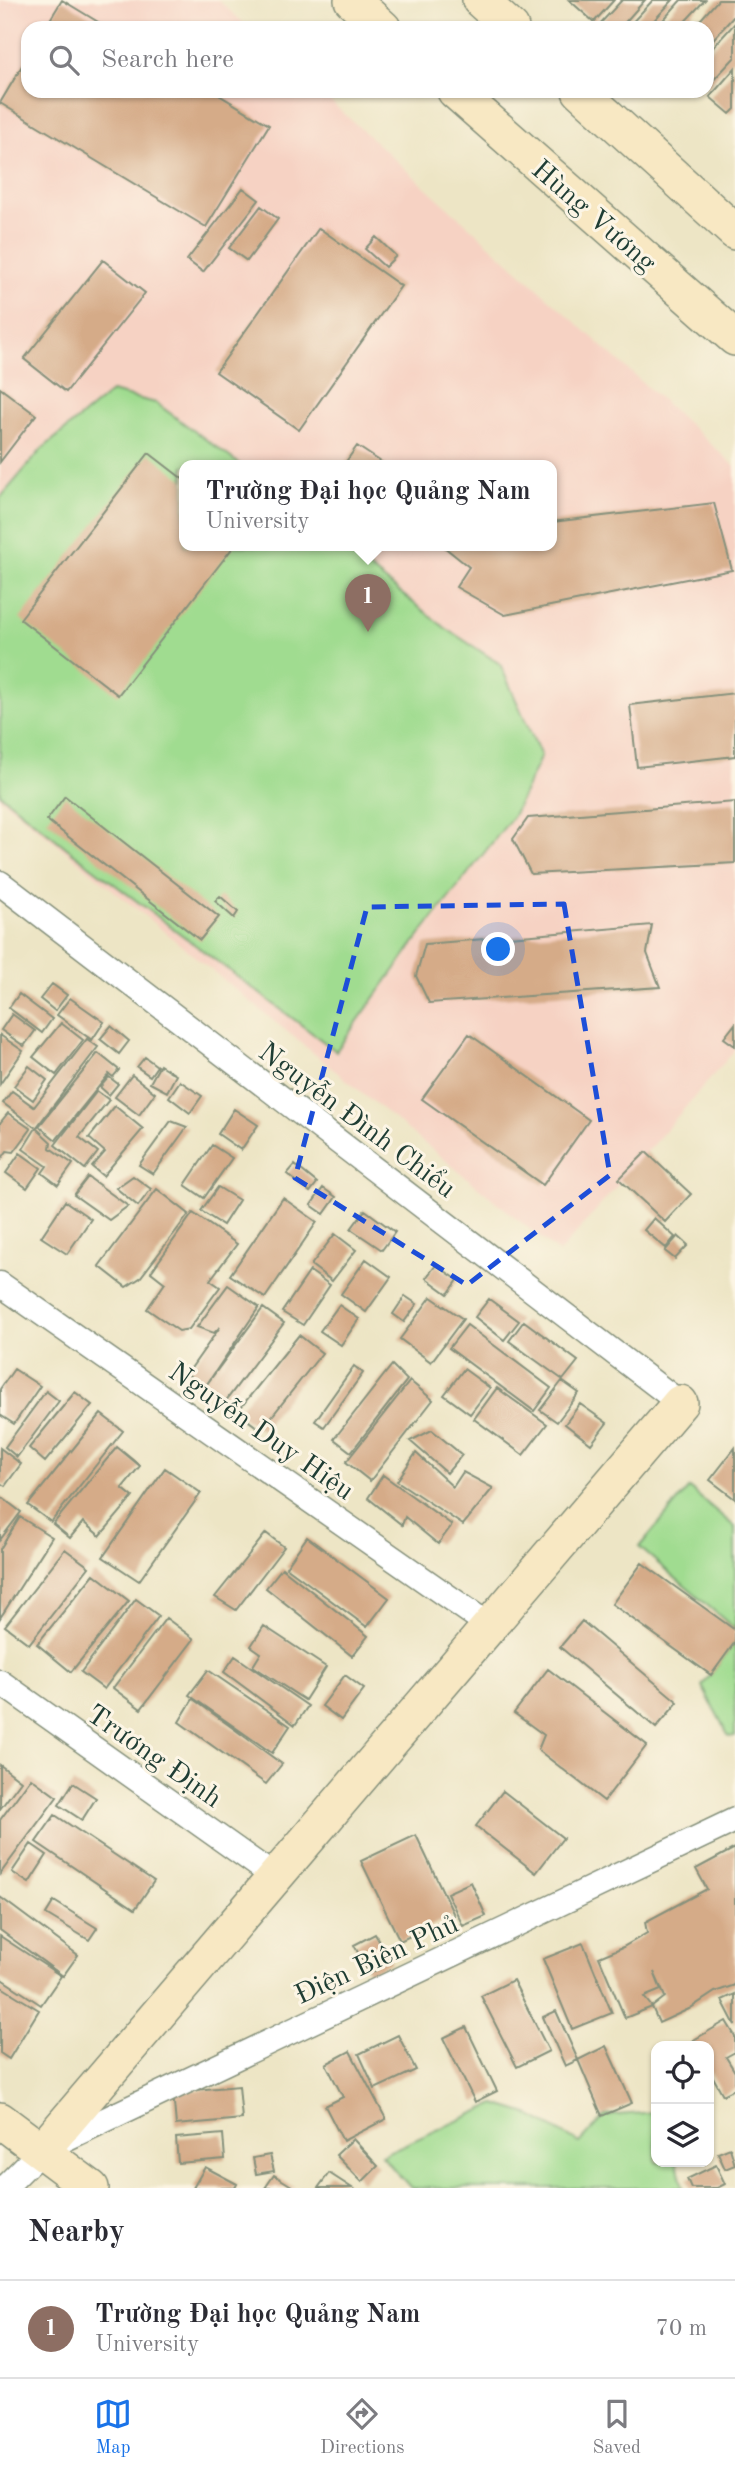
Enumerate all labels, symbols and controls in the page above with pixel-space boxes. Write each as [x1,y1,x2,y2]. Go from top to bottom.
search box [21,21,714,98]
icon: search [45,41,83,79]
text: Search here [101,47,234,73]
street label: Hùng Vương [526,156,661,279]
popup [179,460,557,551]
text: Trường Đại học Quảng Nam [205,479,531,505]
text: University [205,510,310,533]
pin: 1 [345,574,391,632]
your location [481,932,515,966]
street label: Nguyễn Đình Chiểu [253,1037,461,1204]
street label: Nguyễn Duy Hiệu [163,1357,359,1507]
street label: Trương Định [81,1701,226,1814]
street label: Điện Biên Phủ [291,1911,463,2011]
map controls [651,2041,714,2167]
button: locate [651,2041,714,2104]
button: layers [651,2104,714,2167]
text: Nearby [28,2218,125,2248]
text: Trường Đại học Quảng Nam [95,2302,420,2328]
text: 1 [44,2317,58,2340]
text: 70 m [656,2317,707,2340]
text: University [95,2333,199,2356]
tab: Map [94,2395,132,2460]
tab: Directions [320,2395,405,2460]
tab: Saved [593,2395,641,2460]

